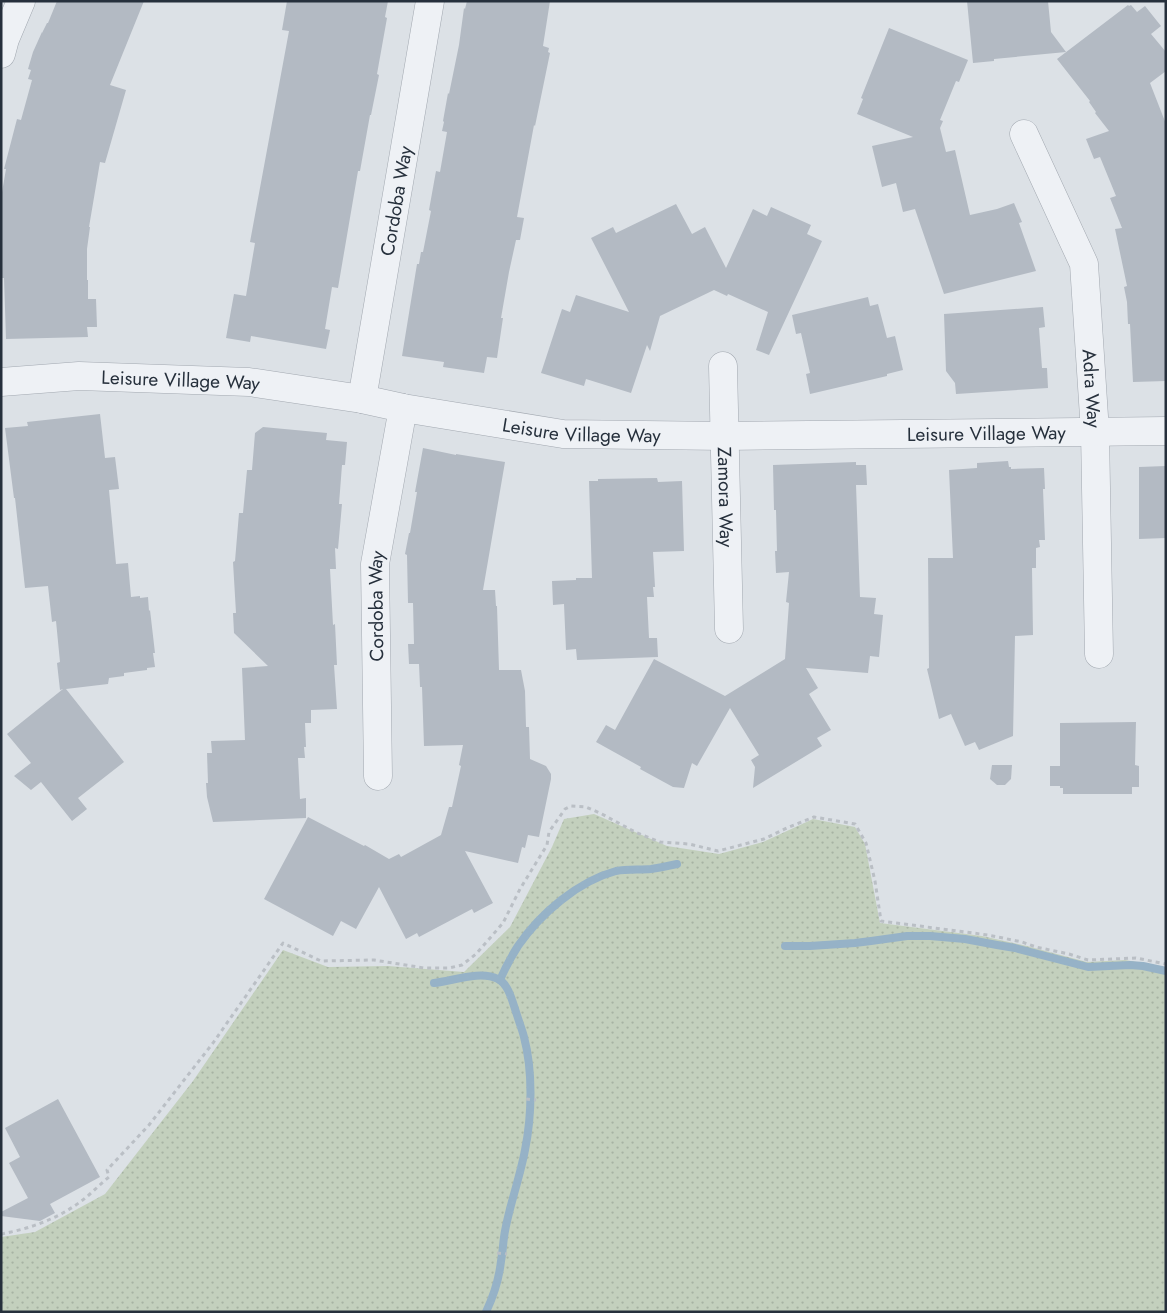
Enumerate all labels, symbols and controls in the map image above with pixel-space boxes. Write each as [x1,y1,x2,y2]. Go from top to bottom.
street label: Cordoba Way [373,143,419,258]
street label: Adra Way [1076,348,1108,430]
street label: Leisure Village Way [101,363,263,397]
street label: Leisure Village Way [501,411,661,449]
street label: Leisure Village Way [907,419,1066,447]
street label: Zamora Way [711,446,741,548]
street label: Cordoba Way [361,548,391,662]

